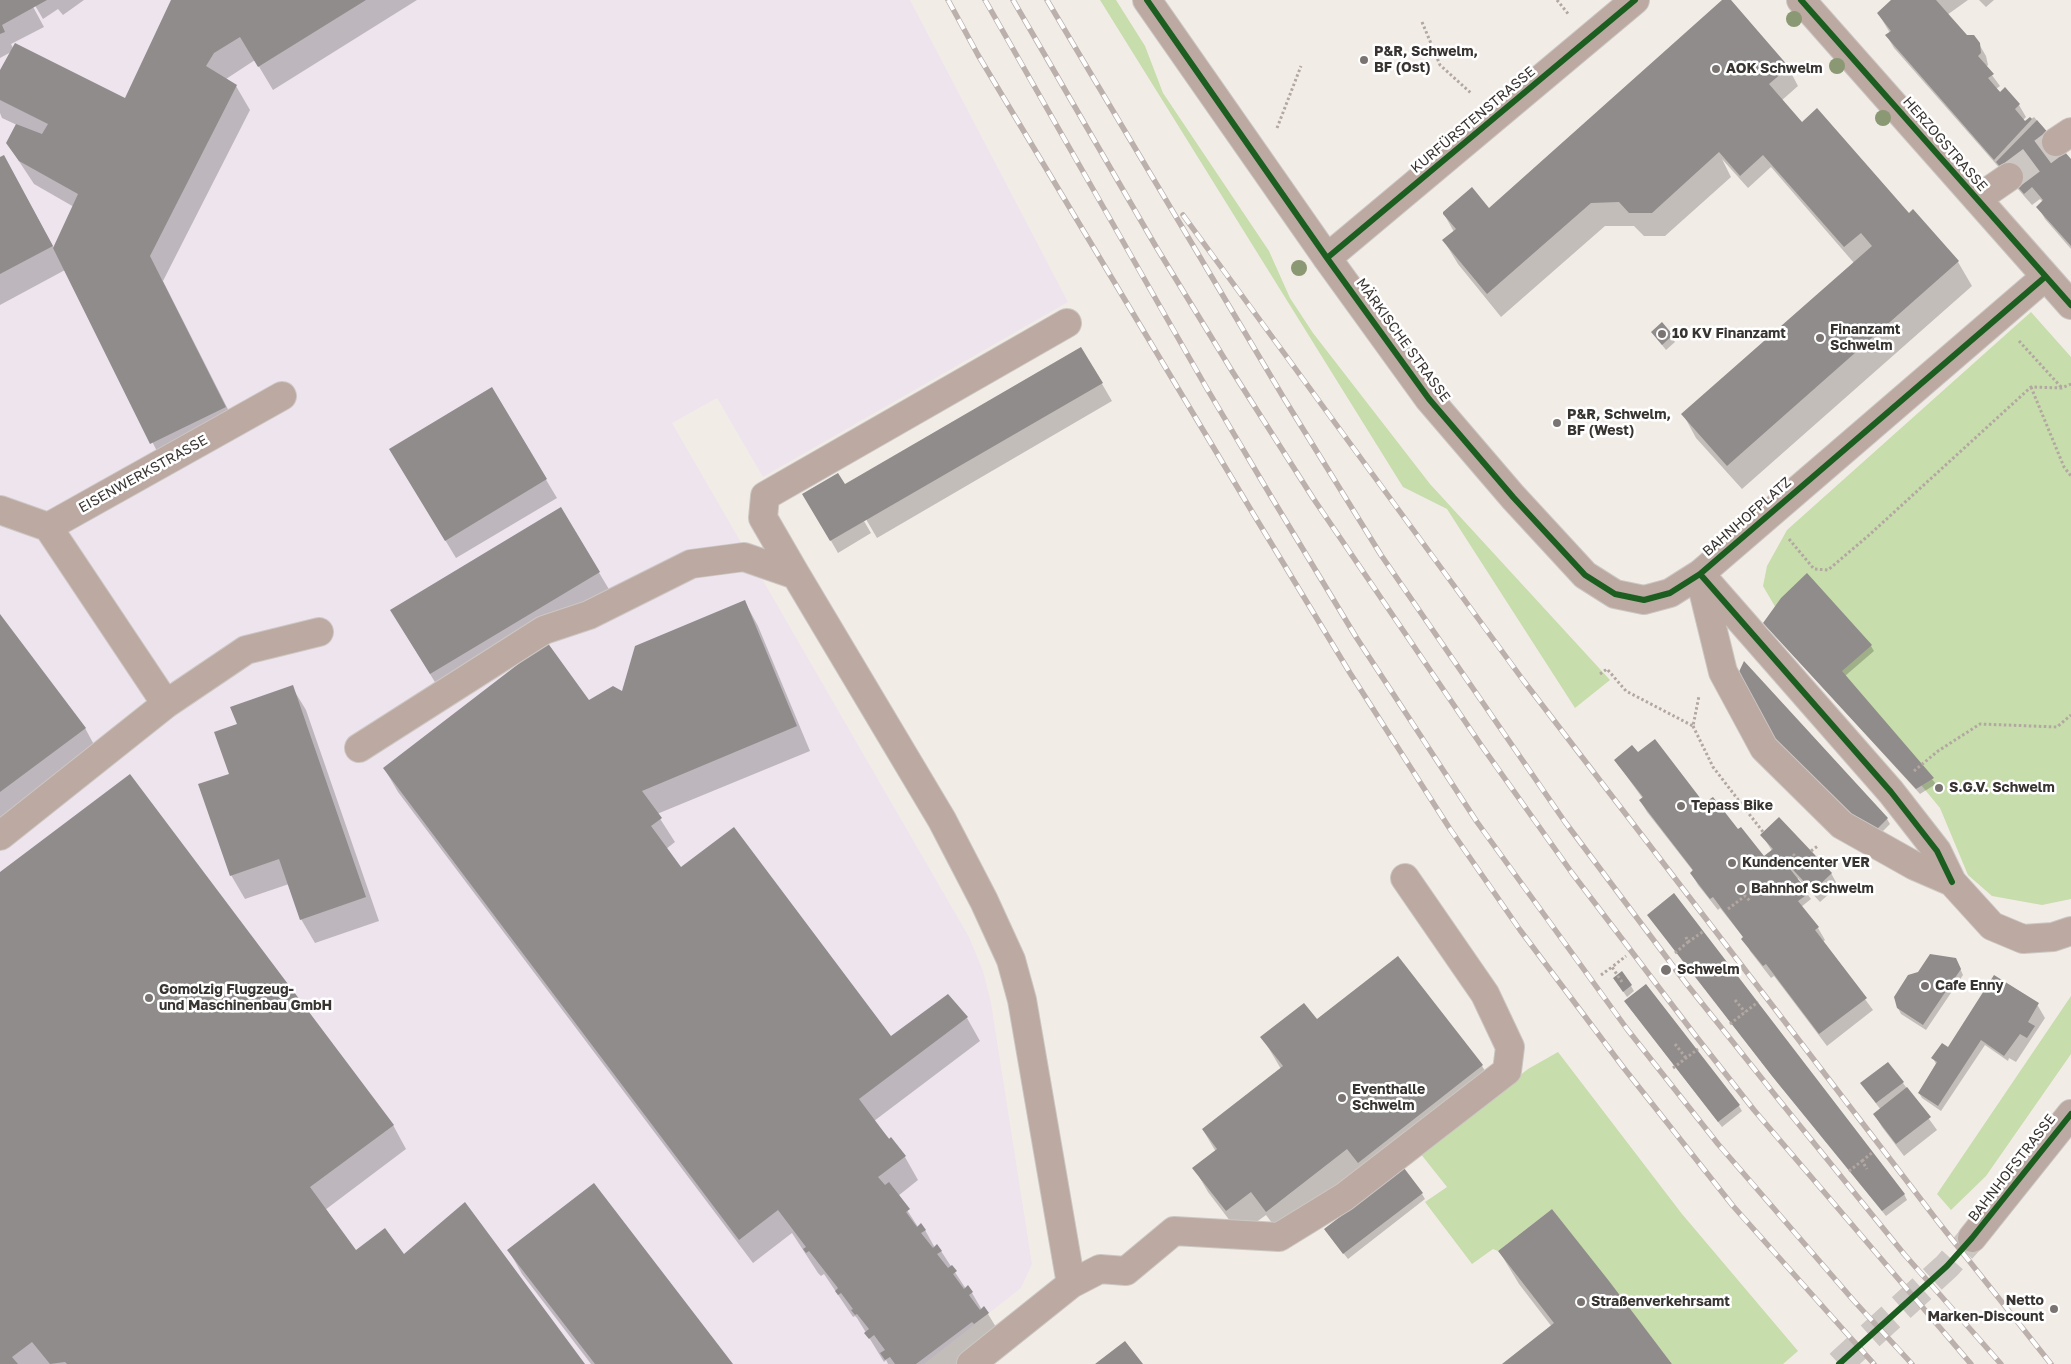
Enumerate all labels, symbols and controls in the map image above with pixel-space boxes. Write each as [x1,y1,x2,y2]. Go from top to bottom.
place label: P&R, Schwelm, BF (Ost) [1374,44,1478,76]
marker: P&R, Schwelm, BF (Ost) [1358,54,1370,66]
place label: AOK Schwelm [1726,61,1823,77]
street label: KURFÜRSTENSTRASSE [1408,63,1538,177]
marker: AOK Schwelm [1710,63,1722,75]
street label: HERZOGSTRASSE [1899,93,1991,195]
street label: MÄRKISCHE STRASSE [1352,275,1454,405]
place label: Finanzamt Schwelm [1830,322,1900,354]
place label: 10 KV Finanzamt [1672,326,1786,342]
marker: 10 KV Finanzamt [1656,328,1668,340]
marker: Finanzamt Schwelm [1814,332,1826,344]
place label: P&R, Schwelm, BF (West) [1567,407,1671,440]
marker: P&R, Schwelm, BF (West) [1551,417,1563,429]
street label: EISENWERKSTRASSE [76,432,210,516]
street label: BAHNHOFPLATZ [1699,474,1795,560]
place label: S.G.V. Schwelm [1949,780,2055,796]
marker: S.G.V. Schwelm [1933,782,1945,794]
place label: Tepass Bike [1691,798,1773,814]
marker: Tepass Bike [1675,800,1687,812]
place label: Kundencenter VER [1742,855,1870,871]
marker: Kundencenter VER [1726,857,1738,869]
place label: Bahnhof Schwelm [1751,881,1874,897]
marker: Bahnhof Schwelm [1735,883,1747,895]
place label: Schwelm [1677,962,1740,978]
marker: Schwelm [1659,963,1673,977]
place label: Cafe Enny [1935,978,2004,994]
marker: Cafe Enny [1919,980,1931,992]
place label: Gomolzig Flugzeug- und Maschinenbau GmbH [159,982,332,1014]
marker: Gomolzig Flugzeug- und Maschinenbau GmbH [143,992,155,1004]
place label: Eventhalle Schwelm [1352,1082,1425,1114]
marker: Eventhalle Schwelm [1336,1092,1348,1104]
street label: BAHNHOFSTRASSE [1965,1111,2059,1225]
place label: Netto Marken-Discount [1928,1293,2044,1325]
place label: Straßenverkehrsamt [1591,1294,1730,1310]
marker: Straßenverkehrsamt [1575,1296,1587,1308]
marker: Netto Marken-Discount [2048,1303,2060,1315]

